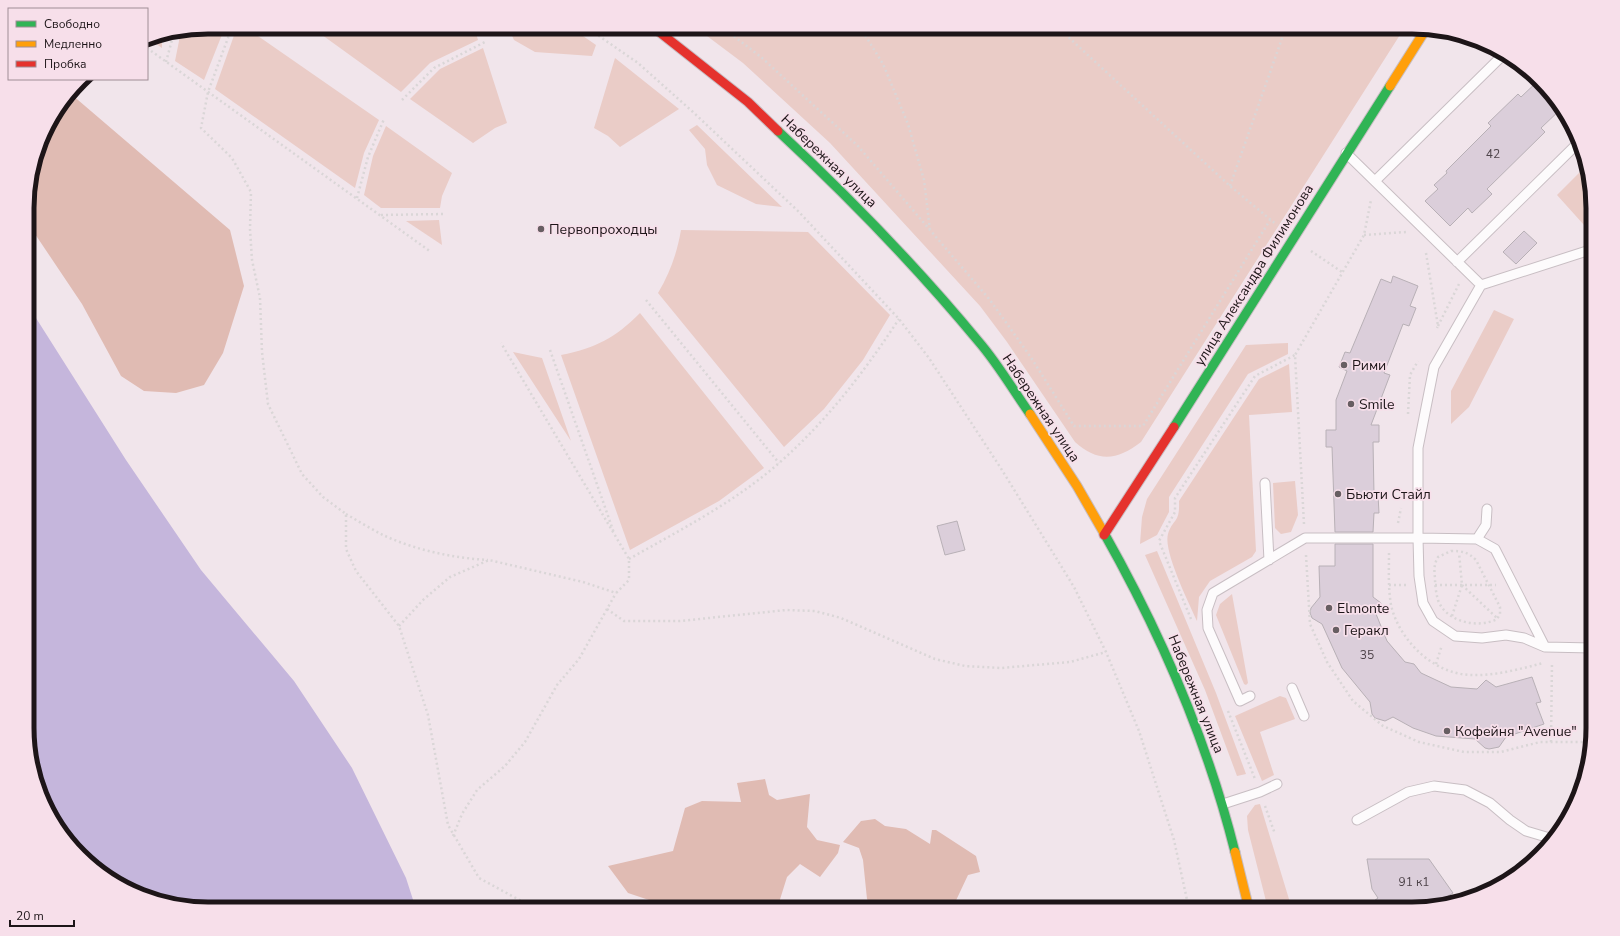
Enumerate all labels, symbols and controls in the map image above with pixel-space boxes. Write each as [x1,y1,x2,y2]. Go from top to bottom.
legend [8,8,148,80]
text: Свободно [44,16,100,32]
text: Медленно [44,36,102,52]
text: Пробка [44,56,87,72]
street label: Набережная улица [777,110,881,212]
house number: 42 [1486,146,1500,162]
street label: улица Александра Филимонова [1190,181,1318,369]
place label: Первопроходцы [549,220,657,239]
marker: Первопроходцы [536,224,546,234]
street label: Набережная улица [998,350,1084,466]
place label: Рими [1352,356,1386,375]
marker: Рими [1339,360,1349,370]
place label: Smile [1359,395,1394,414]
marker: Smile [1346,399,1356,409]
place label: Бьюти Стайл [1346,485,1431,504]
marker: Бьюти Стайл [1333,489,1343,499]
place label: Elmonte [1337,599,1389,618]
marker: Elmonte [1324,603,1334,613]
place label: Геракл [1344,621,1389,640]
marker: Геракл [1331,625,1341,635]
street label: Набережная улица [1163,632,1229,756]
house number: 35 [1360,647,1374,663]
place label: Кофейня "Avenue" [1455,722,1577,741]
marker: Кофейня "Avenue" [1442,726,1452,736]
house number: 91 к1 [1399,874,1430,890]
scale bar [10,902,74,928]
text: 20 m [16,908,44,924]

